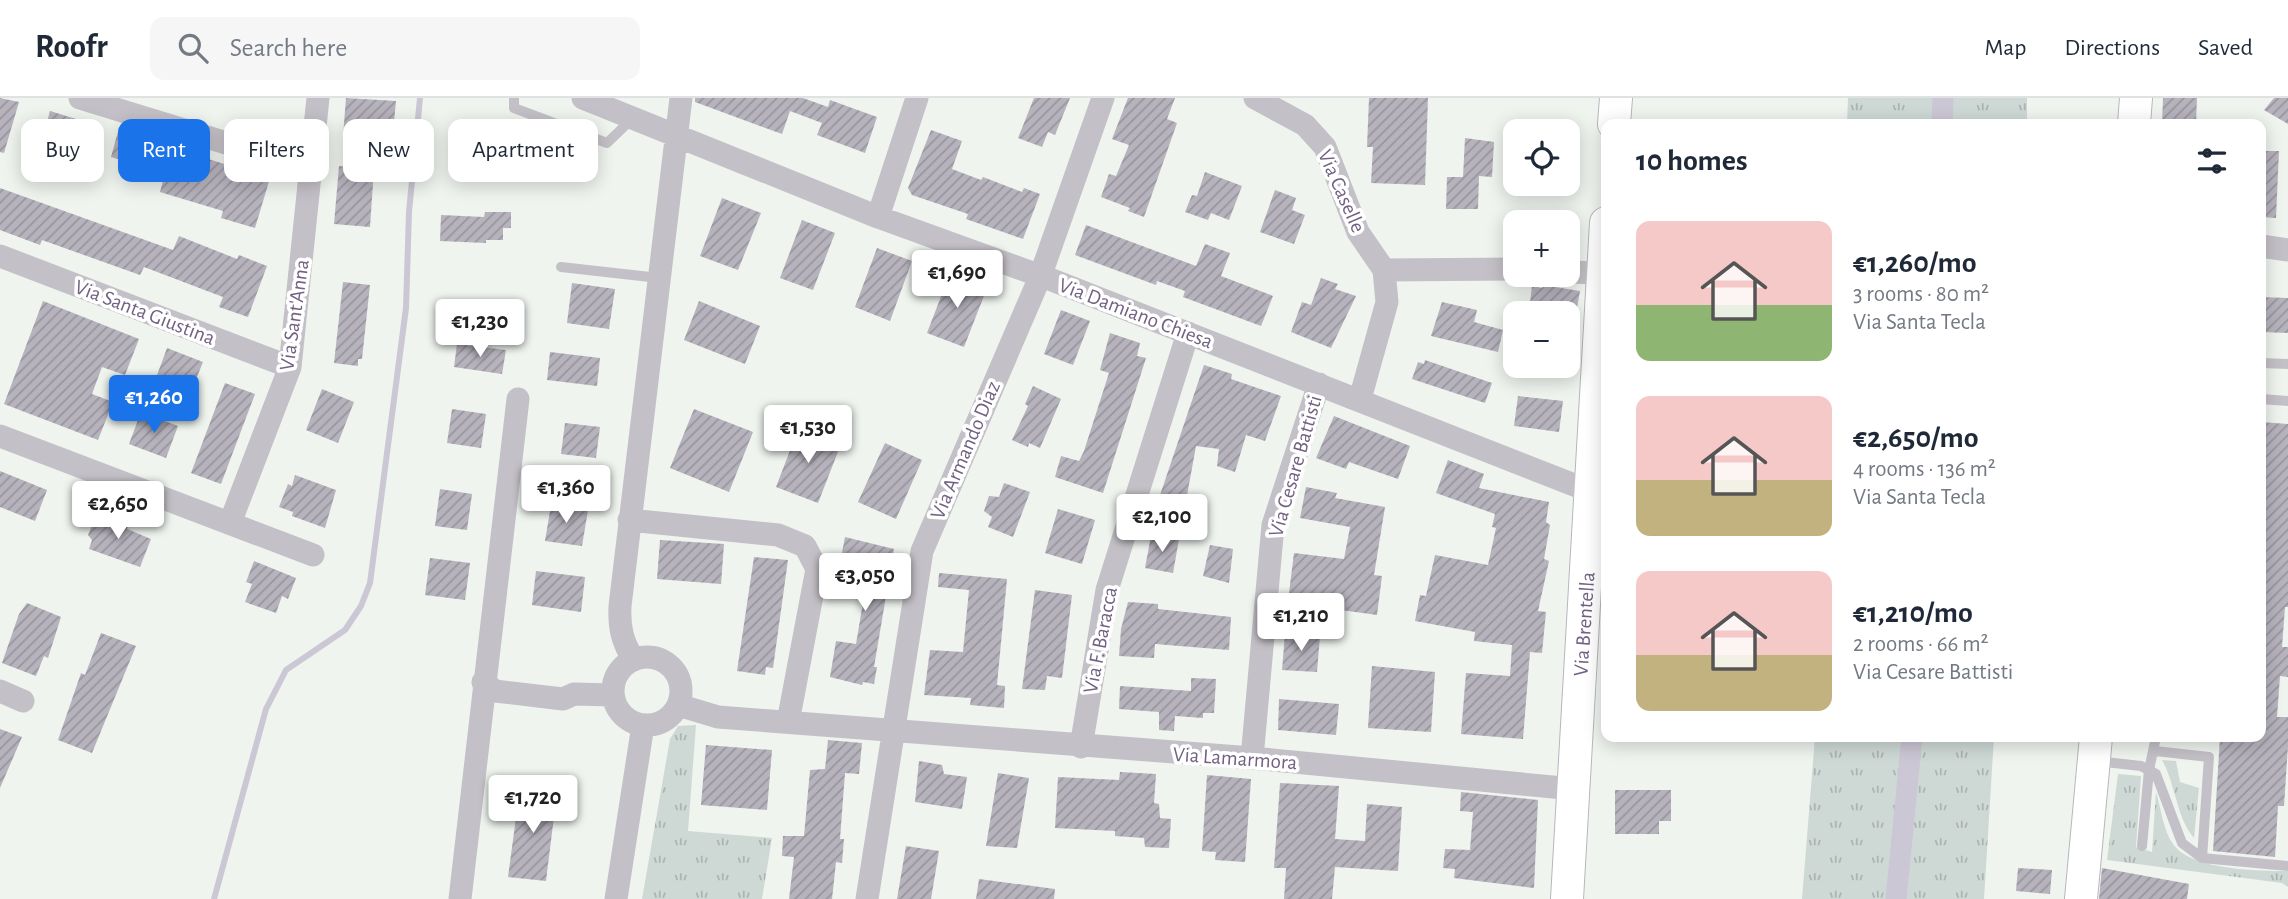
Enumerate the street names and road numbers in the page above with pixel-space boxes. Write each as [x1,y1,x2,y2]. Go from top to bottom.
street label: Via Caselle [1314,147,1369,236]
street label: Via Sant'Anna [276,258,313,372]
street label: Via Damiano Chiesa [1056,274,1216,353]
street label: Via Santa Giustina [72,276,218,349]
street label: Via Armando Diaz [927,378,1004,522]
street label: Via Cesare Battisti [1265,393,1326,539]
street label: Via Brentella [1570,571,1599,677]
street label: Via F. Baracca [1080,585,1121,695]
street label: Via Lamarmora [1172,744,1298,773]

